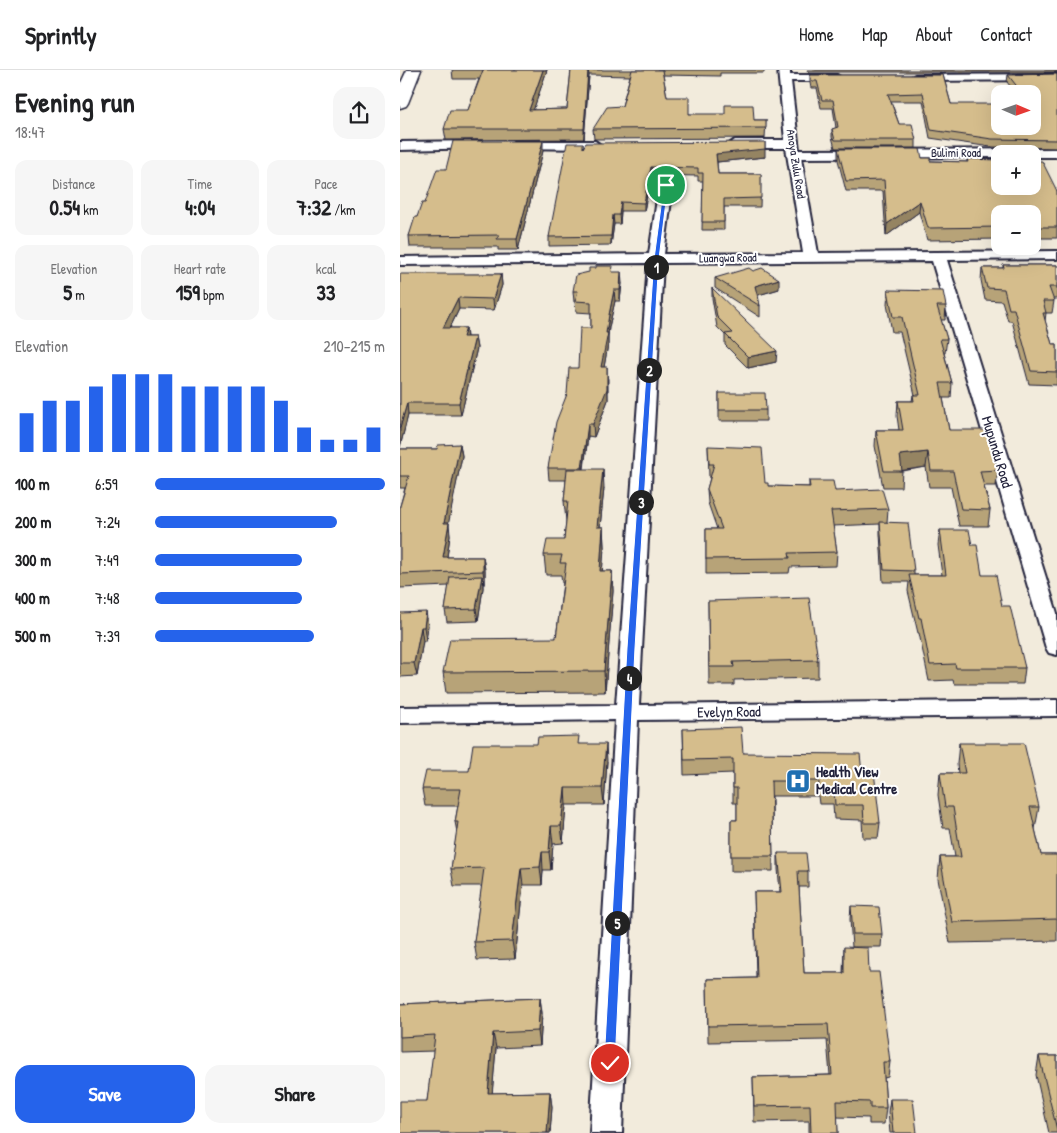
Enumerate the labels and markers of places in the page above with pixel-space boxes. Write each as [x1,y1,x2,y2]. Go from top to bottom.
pin [645,164,687,206]
pin: 1 [644,254,668,280]
pin: 2 [636,358,662,382]
pin: 3 [628,490,654,514]
pin: 4 [616,666,642,690]
place label: Health View Medical Centre [816,761,897,799]
hospital icon: Health View Medical Centre [785,768,811,794]
pin: 5 [604,910,630,936]
pin [589,1042,631,1084]

